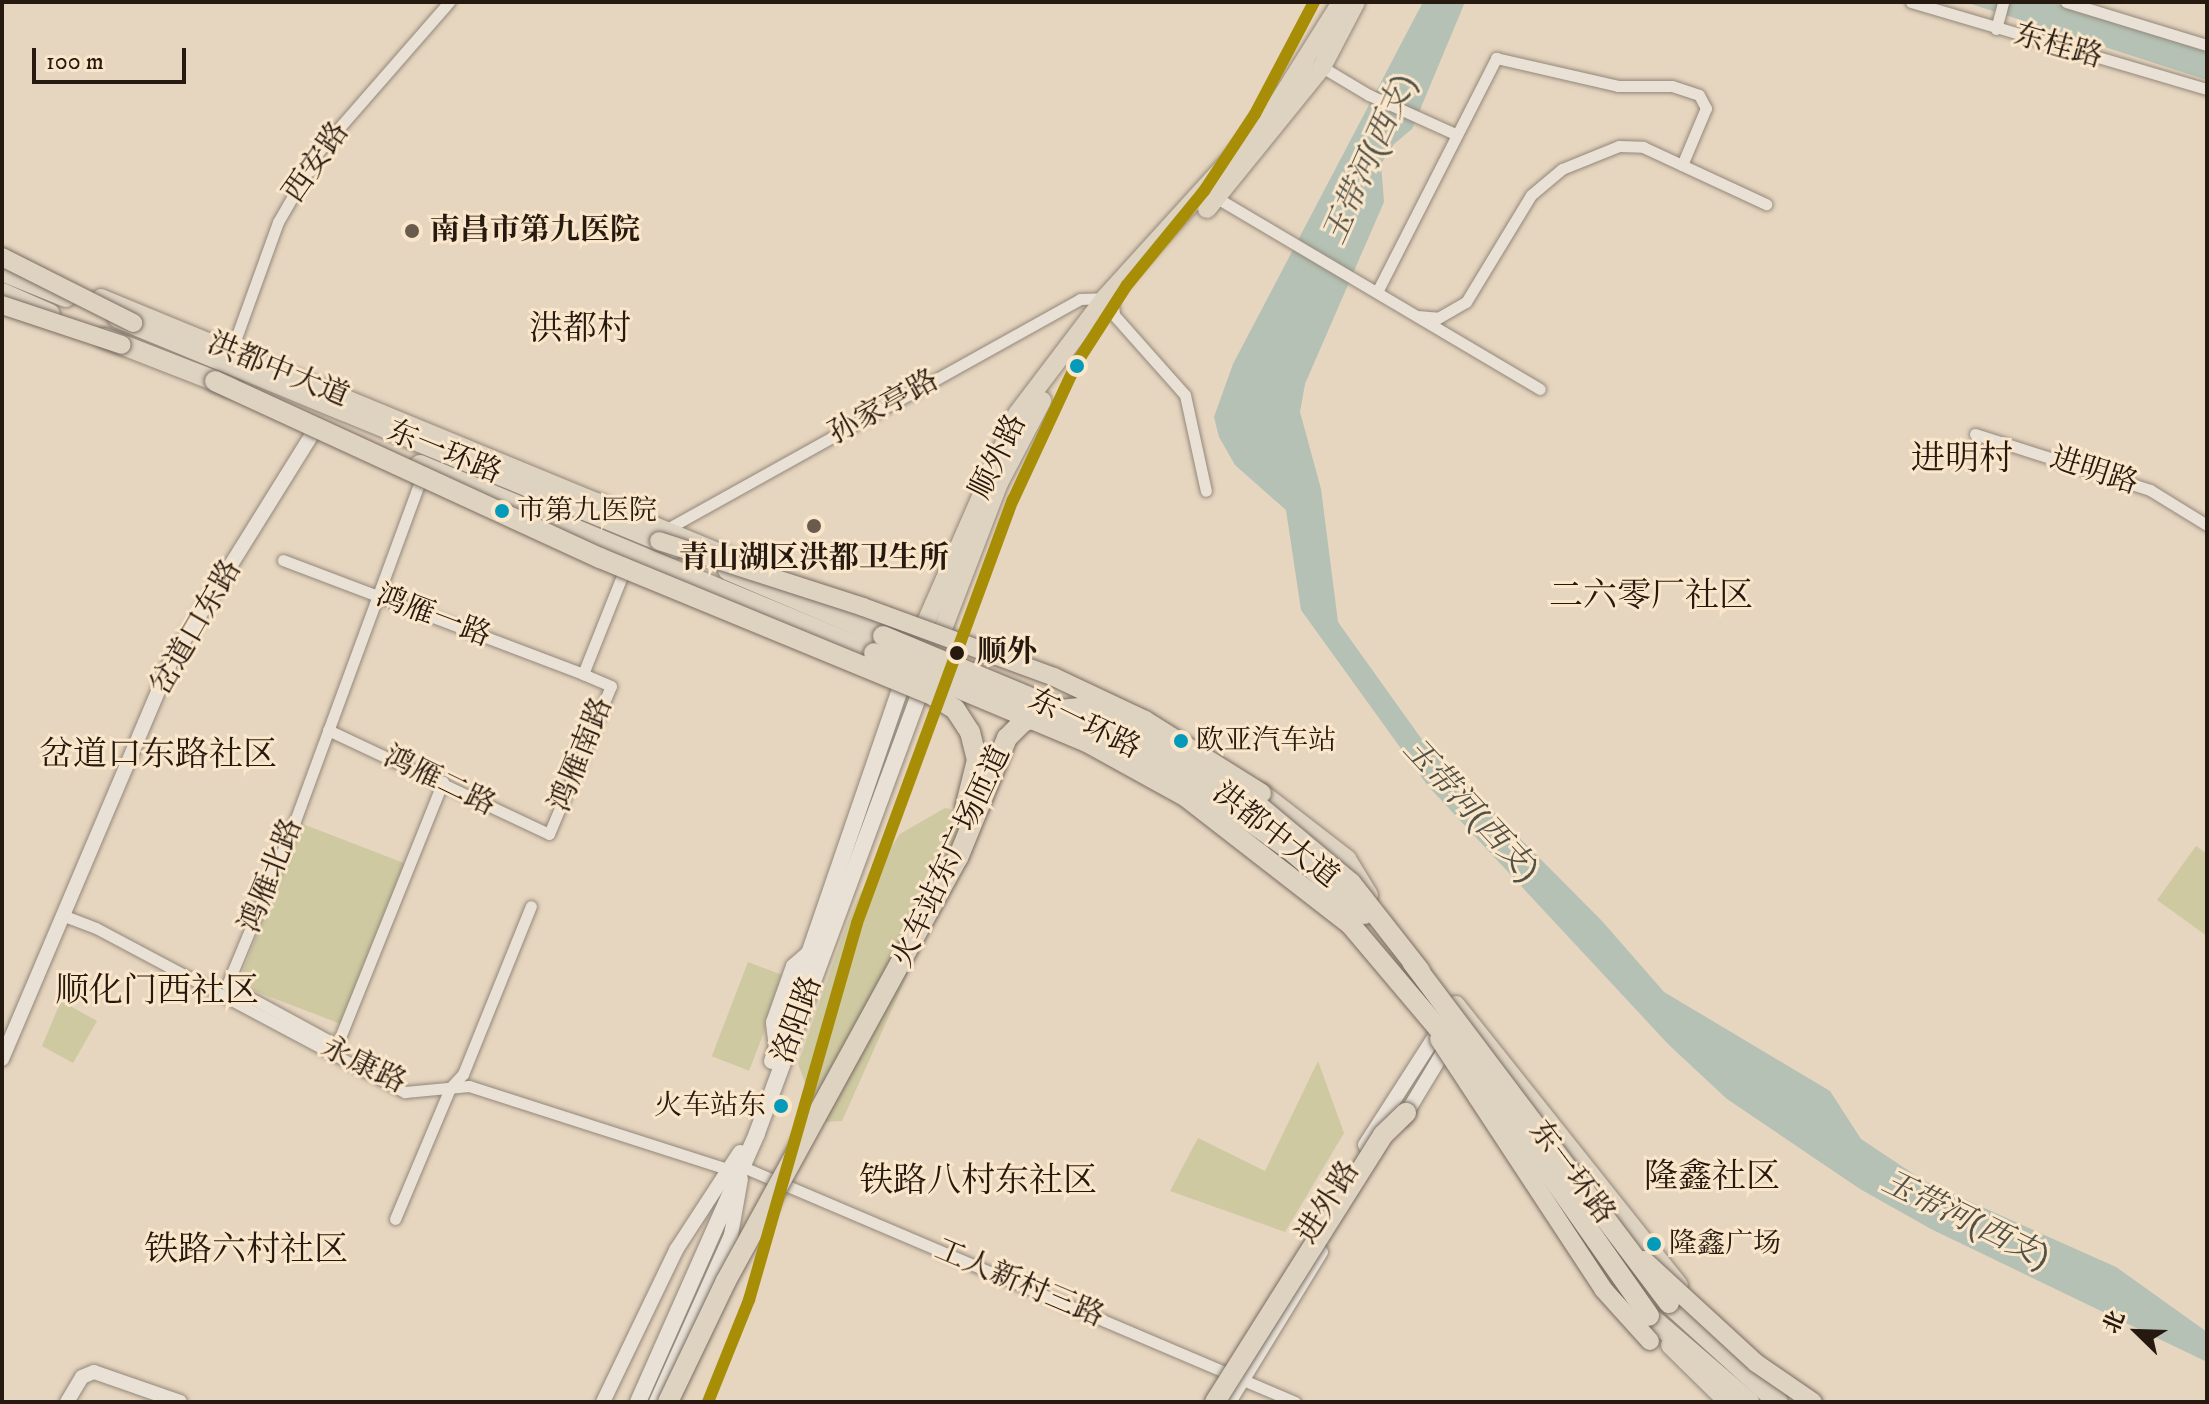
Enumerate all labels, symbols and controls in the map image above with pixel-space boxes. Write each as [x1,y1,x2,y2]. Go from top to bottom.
street label: 东桂路 [2010,17,2106,77]
scale bar [36,32,190,82]
text: 100 m [46,47,104,77]
water label: 玉带河(西支) [1316,70,1424,250]
street label: 西安路 [276,116,358,210]
place label: 南昌市第九医院 [430,213,640,249]
marker: 南昌市第九医院 [401,220,423,242]
district label: 洪都村 [529,310,631,350]
street label: 洪都中大道 [202,326,354,416]
unlabelled marker [1069,358,1085,374]
street label: 孙家亭路 [823,363,945,453]
street label: 顺外路 [963,409,1035,505]
street label: 东一环路 [382,414,506,492]
district label: 进明村 [1911,440,2013,480]
street label: 进明路 [2046,441,2142,503]
place label: 市第九医院 [517,494,657,528]
marker: 市第九医院 [494,503,510,519]
marker: 青山湖区洪都卫生所 [803,515,825,537]
place label: 青山湖区洪都卫生所 [679,541,949,577]
street label: 岔道口东路 [144,554,250,702]
district label: 二六零厂社区 [1549,577,1753,617]
street label: 鸿雁一路 [371,579,495,655]
place label: 顺外 [977,635,1037,671]
marker: 顺外 [944,640,970,666]
street label: 东一环路 [1022,683,1146,767]
street label: 鸿雁南路 [543,693,621,817]
place label: 欧亚汽车站 [1196,724,1336,758]
water label: 玉带河(西支) [1394,731,1546,889]
marker: 欧亚汽车站 [1173,733,1189,749]
district label: 岔道口东路社区 [39,736,277,776]
street label: 鸿雁二路 [377,740,501,824]
street label: 火车站东广场匝道 [885,741,1019,973]
street label: 洪都中大道 [1205,776,1345,896]
street label: 鸿雁北路 [233,814,311,938]
district label: 顺化门西社区 [55,972,259,1012]
street label: 洛阳路 [766,972,830,1068]
street label: 永康路 [315,1030,411,1102]
place label: 火车站东 [654,1089,766,1123]
marker: 火车站东 [773,1098,789,1114]
street label: 东一环路 [1521,1114,1621,1232]
street label: 进外路 [1290,1155,1368,1251]
district label: 隆鑫社区 [1644,1158,1780,1198]
district label: 铁路八村东社区 [859,1162,1097,1202]
water label: 玉带河(西支) [1875,1163,2055,1277]
place label: 隆鑫广场 [1669,1227,1781,1261]
district label: 铁路六村社区 [144,1231,348,1271]
street label: 工人新村三路 [929,1232,1109,1336]
marker: 隆鑫广场 [1646,1236,1662,1252]
north arrow [2097,1292,2177,1372]
text: 北 [2098,1307,2131,1338]

